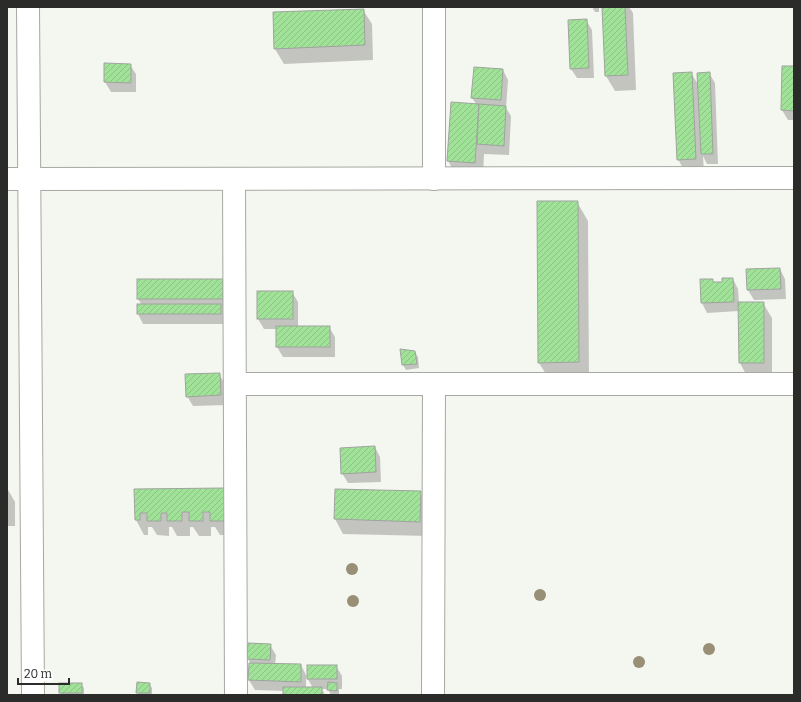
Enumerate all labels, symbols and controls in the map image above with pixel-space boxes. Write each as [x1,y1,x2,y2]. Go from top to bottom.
scale bar [18,660,69,686]
text: 20 m [24,667,53,681]

